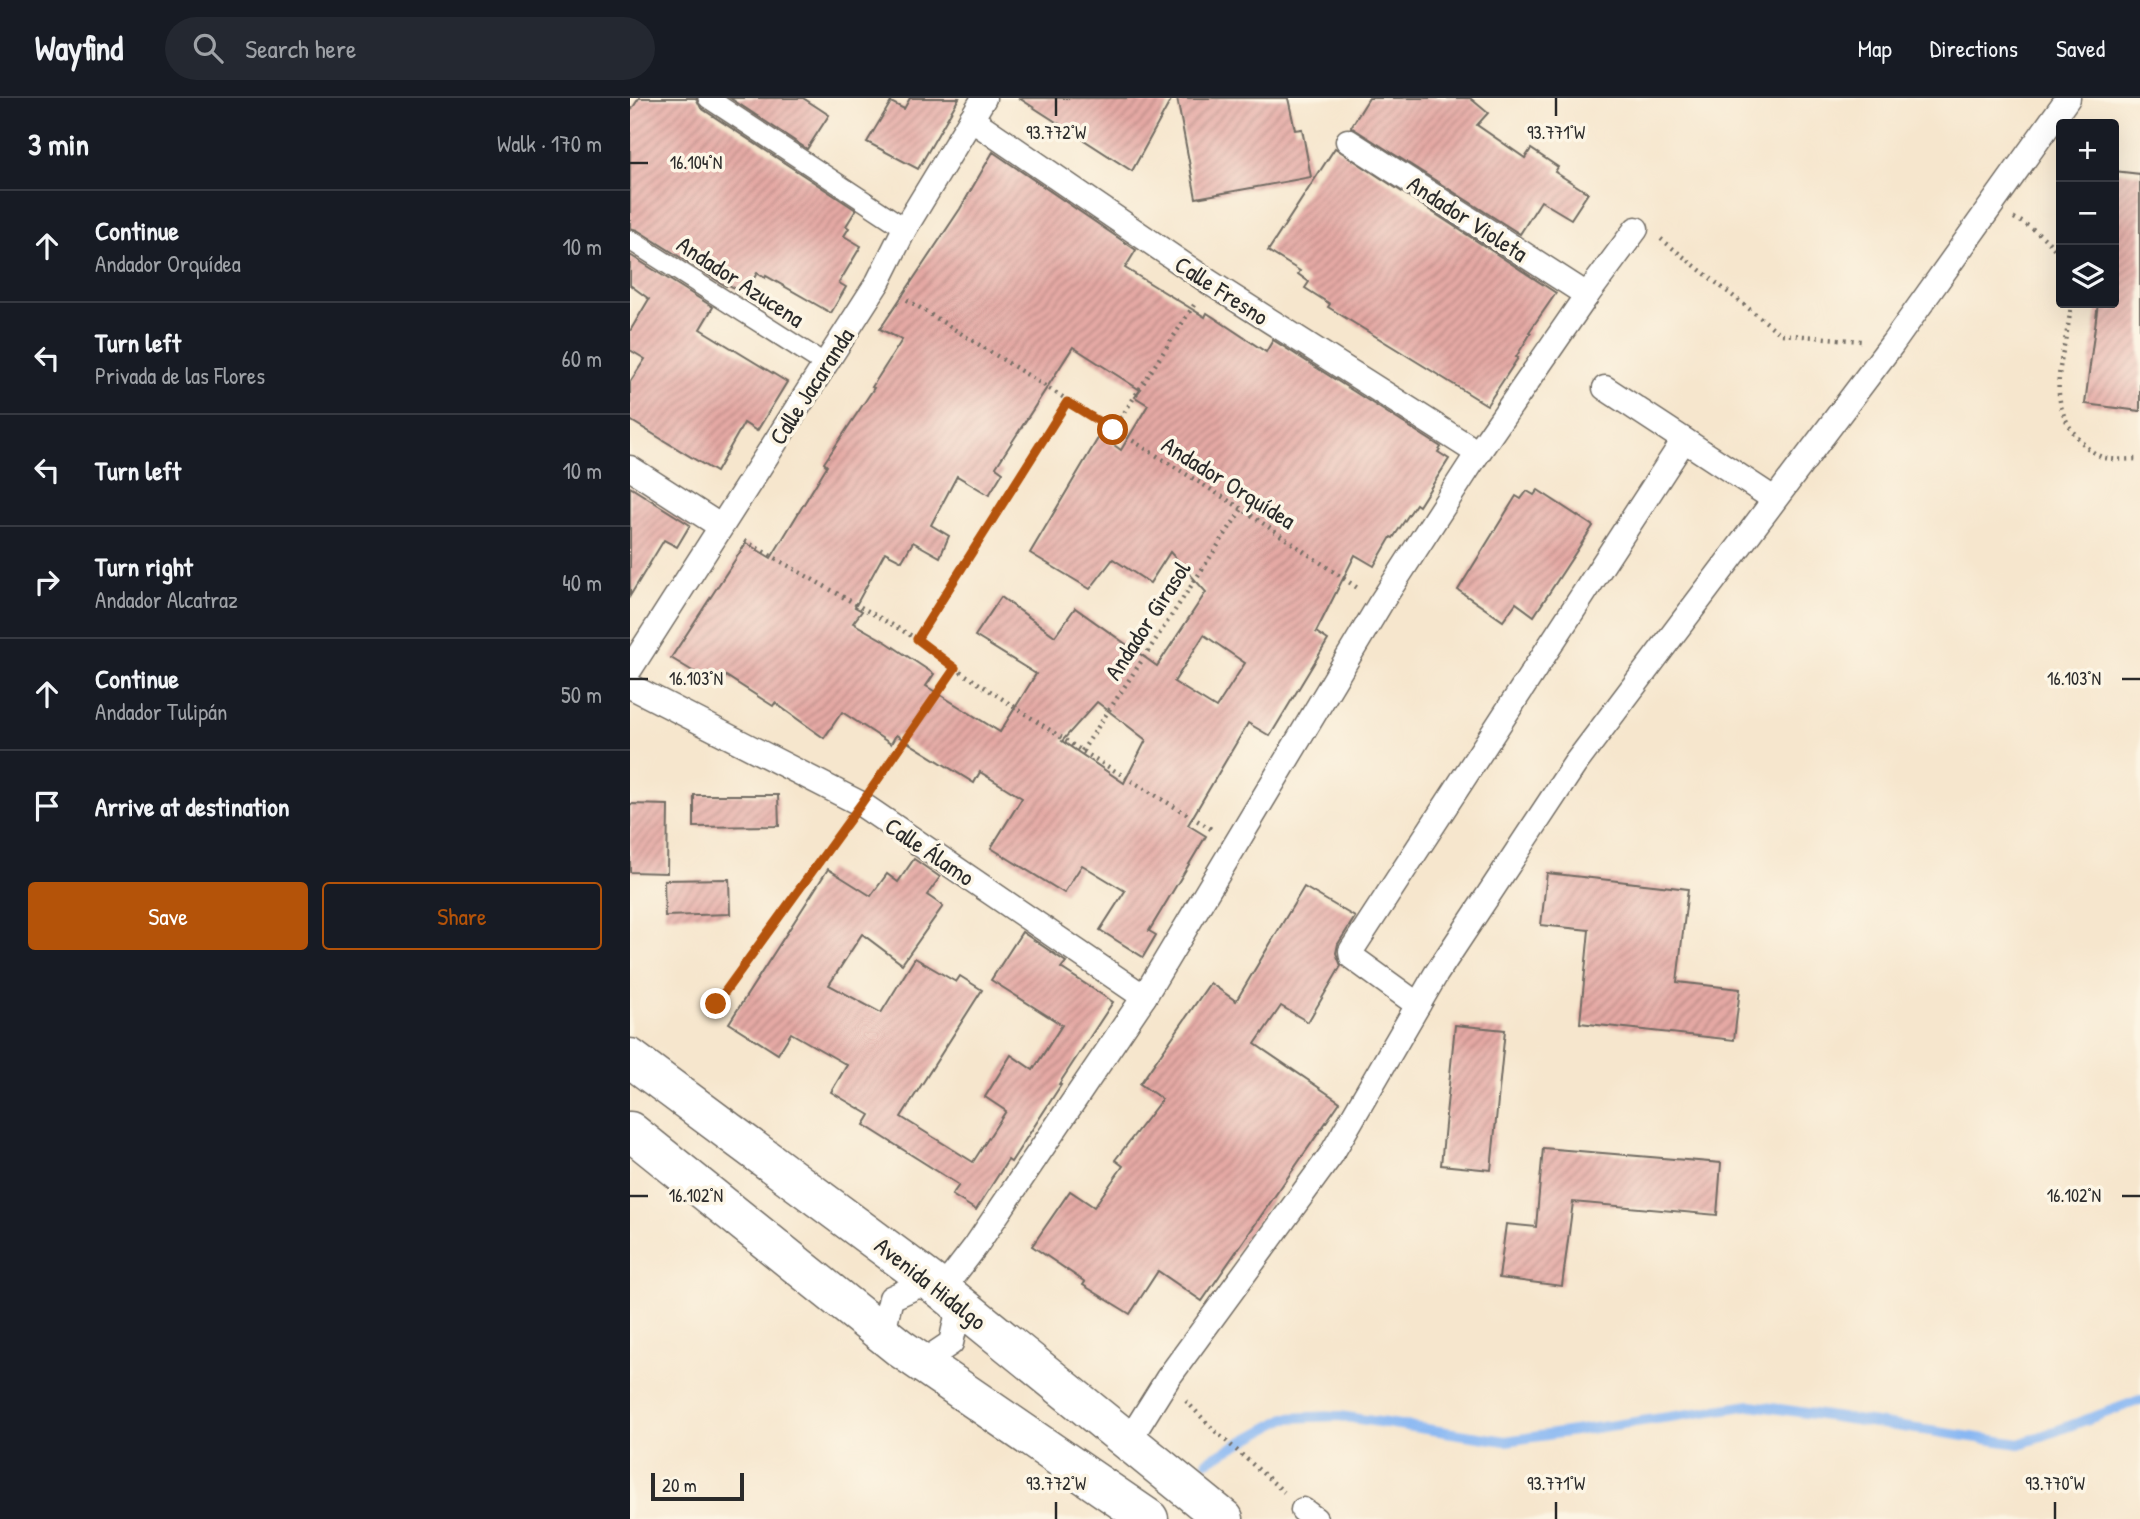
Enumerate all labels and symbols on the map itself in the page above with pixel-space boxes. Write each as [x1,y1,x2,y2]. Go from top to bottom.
text: 93.772°W [1026,120,1086,145]
text: 93.771°W [1527,120,1585,145]
text: 16.104°N [670,150,722,175]
street label: Andador Violeta [1402,167,1534,269]
street label: Andador Azucena [671,228,811,334]
street label: Calle Fresno [1169,248,1275,332]
street label: Calle Jacaranda [761,321,861,451]
route start [1097,414,1128,445]
street label: Andador Orquídea [1156,428,1302,536]
street label: Andador Girasol [1097,554,1198,686]
text: 16.103°N [669,666,723,691]
text: 16.103°N [2047,666,2101,691]
street label: Calle Álamo [879,809,981,893]
route end [700,988,731,1019]
text: 16.102°N [669,1183,723,1208]
text: 16.102°N [2047,1183,2101,1208]
street label: Avenida Hidalgo [869,1229,994,1337]
scale bar [651,1470,744,1502]
text: 93.772°W [1026,1471,1086,1496]
text: 93.771°W [1527,1471,1585,1496]
text: 93.770°W [2025,1471,2085,1496]

